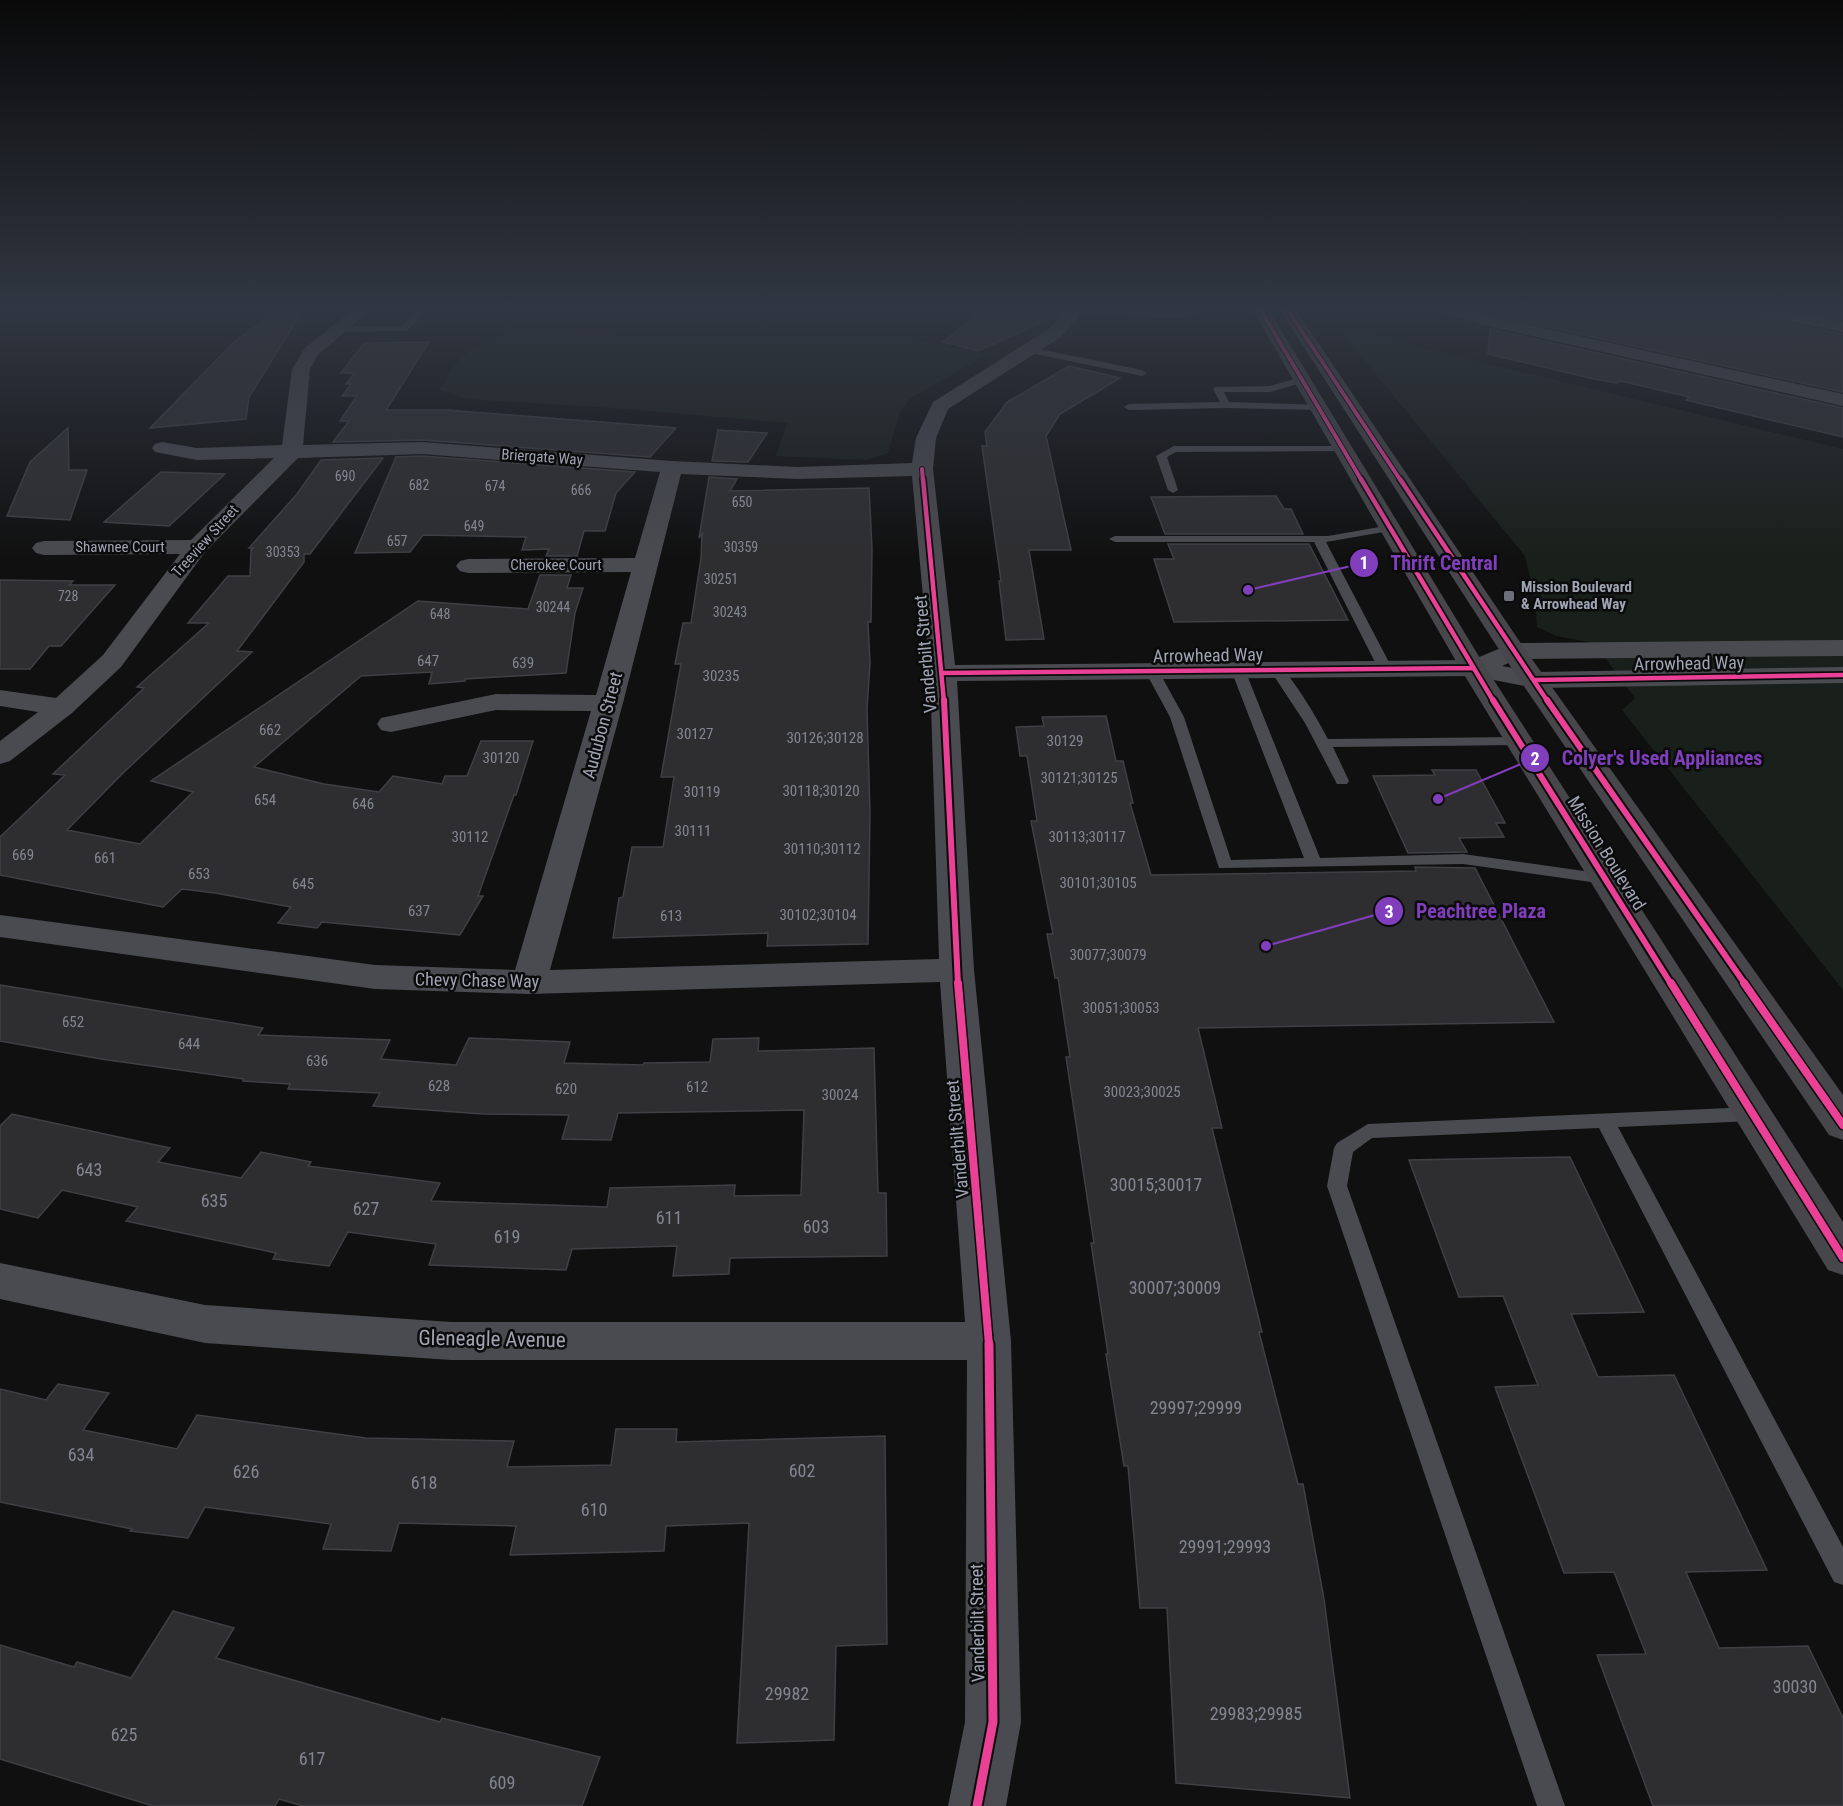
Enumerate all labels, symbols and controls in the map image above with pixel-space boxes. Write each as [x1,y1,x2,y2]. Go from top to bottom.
street label: Briergate Way [501,445,583,469]
house number: 690 [335,468,355,484]
house number: 682 [409,477,429,493]
house number: 674 [485,478,505,494]
house number: 666 [571,482,591,498]
house number: 650 [732,494,752,510]
street label: Treeview Street [168,501,242,581]
house number: 649 [464,518,484,534]
house number: 657 [387,533,407,549]
street label: Shawnee Court [75,538,165,556]
house number: 30359 [724,539,758,555]
house number: 30353 [266,544,300,560]
callout: Thrift Central [1349,544,1510,582]
text: Thrift Central [1390,551,1498,575]
text: 1 [1359,552,1369,573]
street label: Cherokee Court [510,556,602,574]
house number: 30251 [704,571,738,587]
place label: Mission Boulevard & Arrowhead Way [1521,578,1632,613]
house number: 728 [58,588,78,604]
marker: Mission Boulevard & Arrowhead Way [1502,589,1516,603]
street label: Vanderbilt Street [909,594,941,714]
house number: 30244 [536,599,570,615]
house number: 30243 [713,604,747,620]
house number: 648 [430,606,450,622]
street label: Arrowhead Way [1153,644,1264,666]
house number: 647 [417,652,439,670]
street label: Arrowhead Way [1634,652,1745,674]
house number: 639 [512,654,534,672]
house number: 30235 [702,667,740,685]
street label: Audubon Street [578,669,626,781]
house number: 662 [259,721,281,739]
house number: 30127 [676,725,714,743]
house number: 30126;30128 [786,729,864,747]
house number: 30129 [1046,732,1084,750]
callout: Colyer's Used Appliances [1520,739,1774,777]
text: Colyer's Used Appliances [1562,746,1762,770]
text: 2 [1530,748,1540,769]
house number: 30120 [482,749,520,767]
house number: 30121;30125 [1040,769,1118,787]
house number: 30118;30120 [782,782,860,800]
house number: 30119 [683,783,721,801]
house number: 654 [254,791,276,809]
street label: Mission Boulevard [1563,792,1651,914]
house number: 646 [352,795,374,813]
house number: 30111 [674,822,712,840]
house number: 30112 [451,828,489,846]
house number: 30113;30117 [1048,828,1126,846]
house number: 30110;30112 [783,840,861,858]
house number: 669 [12,846,34,864]
house number: 661 [94,849,116,867]
house number: 653 [188,865,210,883]
house number: 30101;30105 [1059,874,1137,892]
house number: 645 [292,875,314,893]
callout: Peachtree Plaza [1374,892,1557,930]
text: Peachtree Plaza [1416,899,1546,923]
text: 3 [1384,901,1394,922]
house number: 637 [408,902,430,920]
house number: 30102;30104 [779,906,857,924]
house number: 613 [660,907,682,925]
house number: 30077;30079 [1069,946,1147,964]
street label: Chevy Chase Way [415,968,540,992]
house number: 30051;30053 [1082,999,1160,1017]
house number: 652 [62,1013,84,1031]
house number: 644 [178,1035,200,1053]
house number: 636 [306,1052,328,1070]
house number: 628 [428,1077,450,1095]
house number: 612 [686,1078,708,1096]
street label: Vanderbilt Street [941,1079,973,1199]
house number: 620 [555,1080,577,1098]
house number: 30023;30025 [1103,1083,1181,1101]
house number: 30024 [821,1086,859,1104]
house number: 643 [76,1159,102,1180]
house number: 30015;30017 [1110,1174,1202,1195]
house number: 635 [201,1190,227,1211]
house number: 627 [353,1198,379,1219]
house number: 611 [656,1207,682,1228]
house number: 603 [803,1216,829,1237]
house number: 619 [494,1226,520,1247]
house number: 30007;30009 [1129,1277,1221,1298]
street label: Gleneagle Avenue [418,1326,566,1352]
house number: 29997;29999 [1150,1397,1242,1418]
house number: 634 [68,1444,94,1465]
house number: 602 [789,1460,815,1481]
house number: 626 [233,1461,259,1482]
house number: 618 [411,1472,437,1493]
house number: 610 [581,1499,607,1520]
house number: 29991;29993 [1179,1536,1271,1557]
street label: Vanderbilt Street [965,1563,989,1683]
house number: 30030 [1773,1676,1817,1697]
house number: 29982 [765,1683,809,1704]
house number: 29983;29985 [1210,1703,1302,1724]
house number: 625 [111,1724,137,1745]
house number: 617 [299,1748,325,1769]
house number: 609 [489,1772,515,1793]

